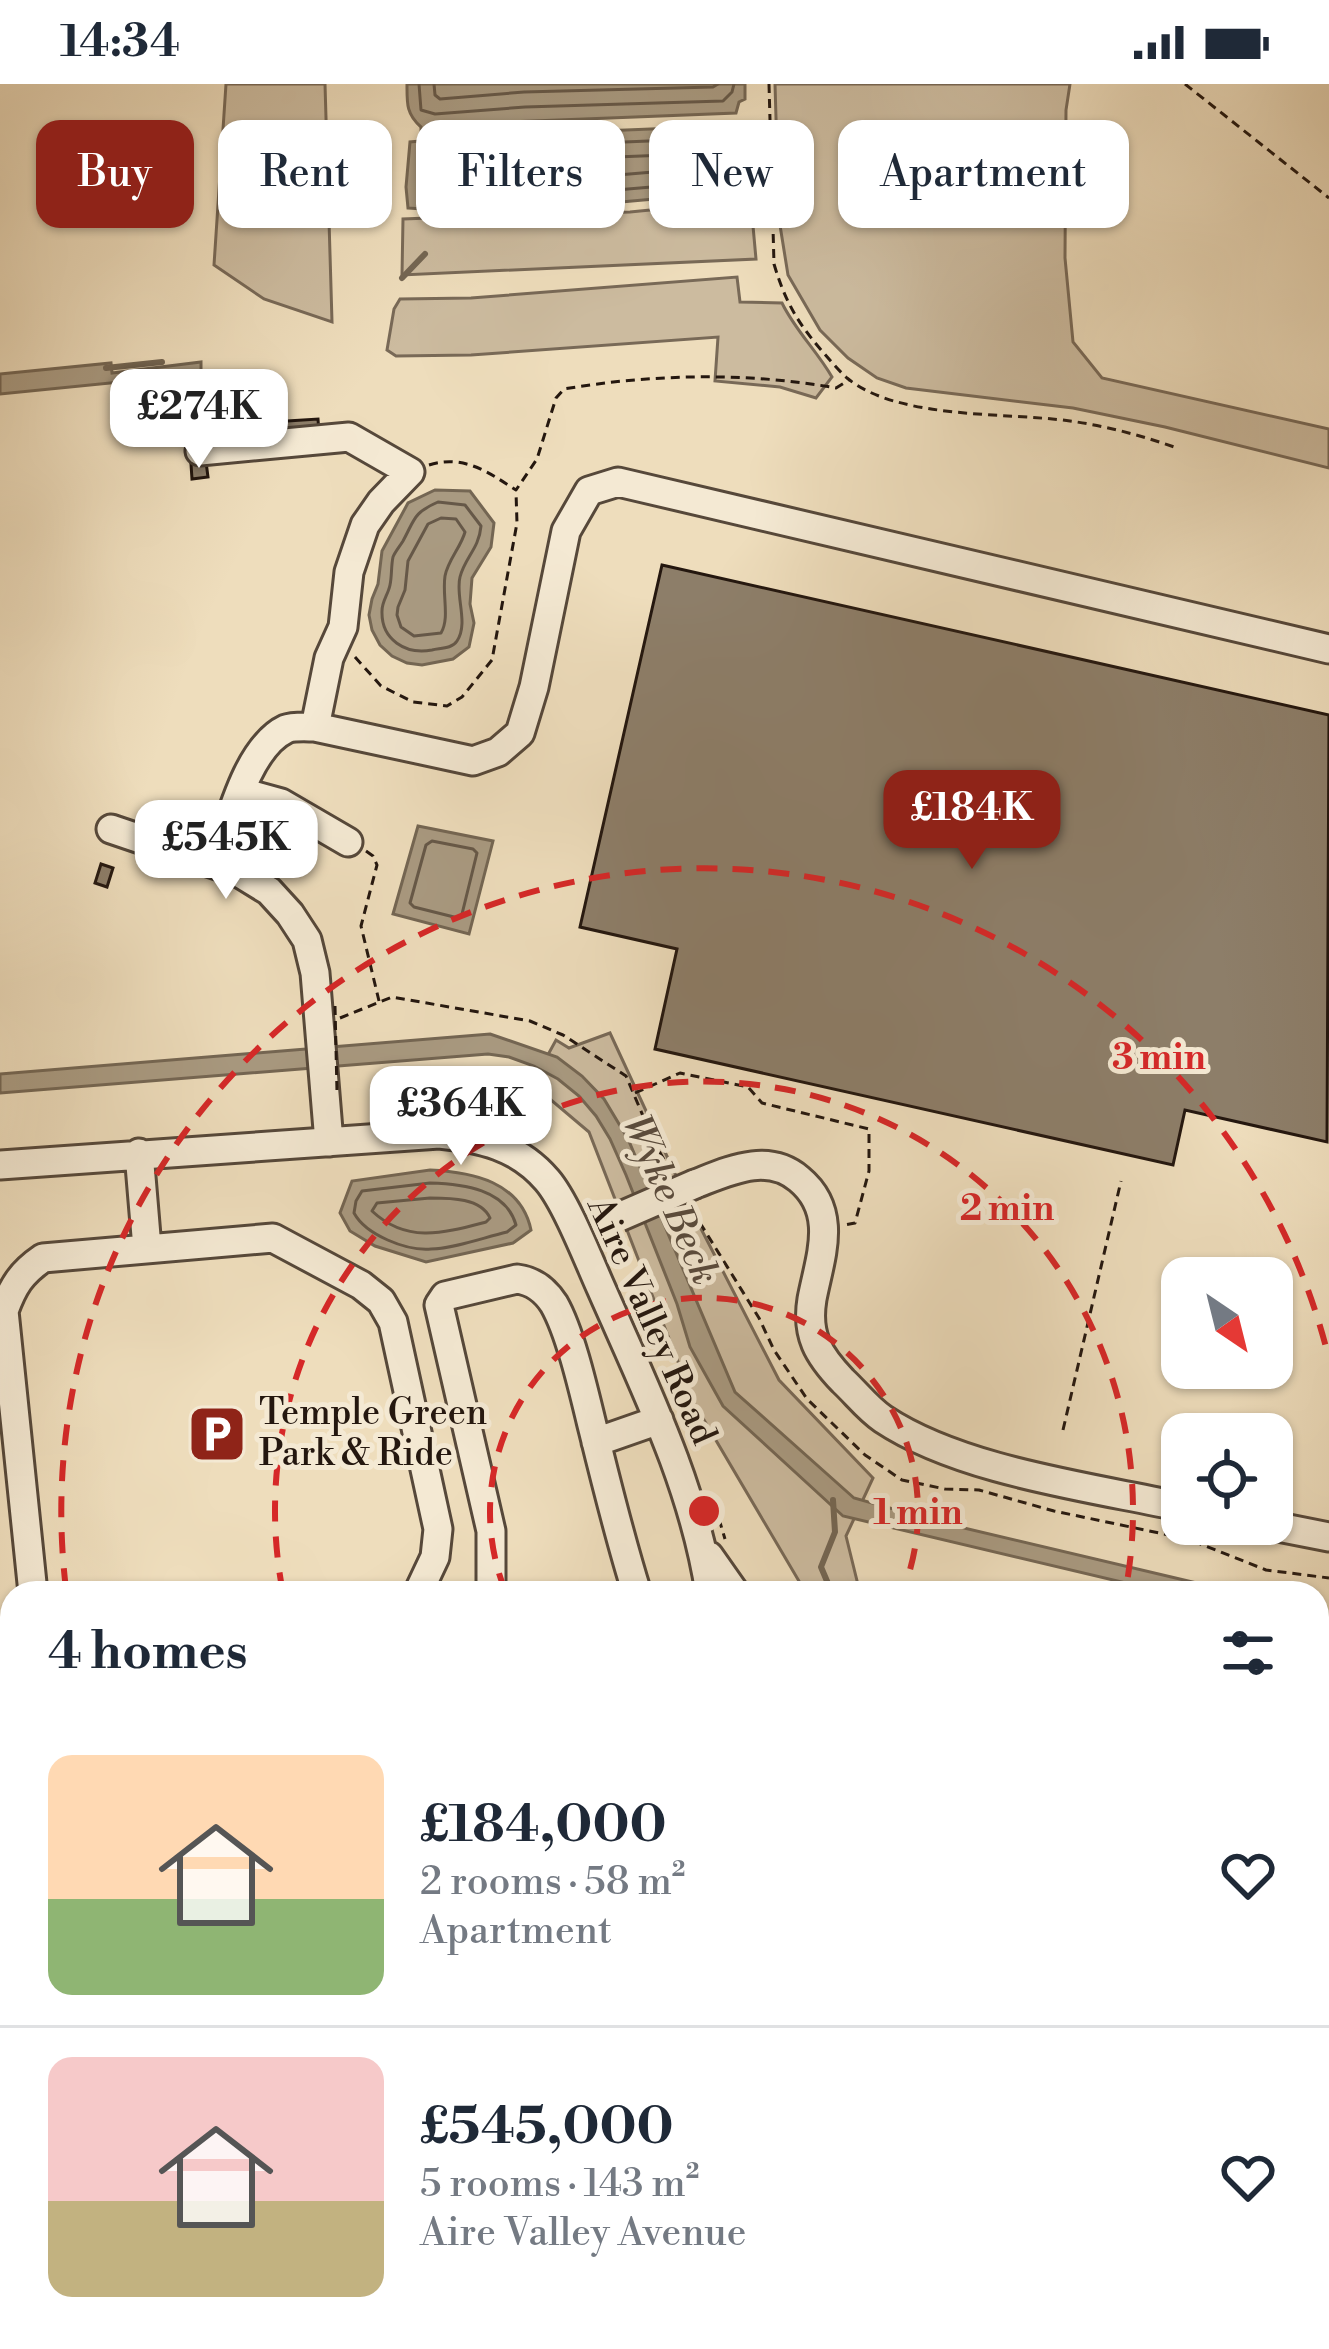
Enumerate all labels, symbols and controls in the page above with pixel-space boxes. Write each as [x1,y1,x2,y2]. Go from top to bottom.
text: 14:34 [60,14,180,71]
chip: Buy [36,120,194,228]
chip: Rent [218,120,392,228]
chip: Filters [416,120,625,228]
chip: New [649,120,814,228]
chip: Apartment [838,120,1129,228]
pin: £274K [115,369,283,471]
text: £274K [137,383,261,432]
pin: £184K [888,770,1056,872]
text: £184K [910,784,1034,833]
pin: £545K [142,800,310,902]
text: £545K [162,814,290,863]
text: 3 min [1112,1036,1206,1081]
pin: £364K [377,1066,545,1168]
text: £364K [397,1080,525,1129]
water label: Wyke Beck [611,1107,729,1293]
text: 2 min [960,1187,1054,1232]
street label: Aire Valley Road [576,1189,726,1452]
north arrow [1161,1257,1293,1389]
map controls [1161,1257,1293,1545]
place label: Temple Green Park & Ride [259,1391,487,1477]
parking icon: Temple Green Park & Ride [186,1403,248,1465]
button: locate [1161,1413,1293,1545]
centre of rings [683,1490,725,1532]
text: 1 min [873,1491,963,1536]
icon: filters [1215,1620,1281,1686]
text: 4 homes [48,1621,248,1685]
text: £184,000 [420,1794,667,1858]
icon: home [144,1803,288,1947]
icon: heart [1215,1842,1281,1908]
text: 2 rooms · 58 m² [420,1858,686,1907]
text: Apartment [420,1907,612,1956]
text: £545,000 [420,2096,674,2160]
icon: home [144,2105,288,2249]
icon: heart [1215,2144,1281,2210]
text: 5 rooms · 143 m² [420,2160,699,2209]
text: Aire Valley Avenue [420,2209,746,2258]

